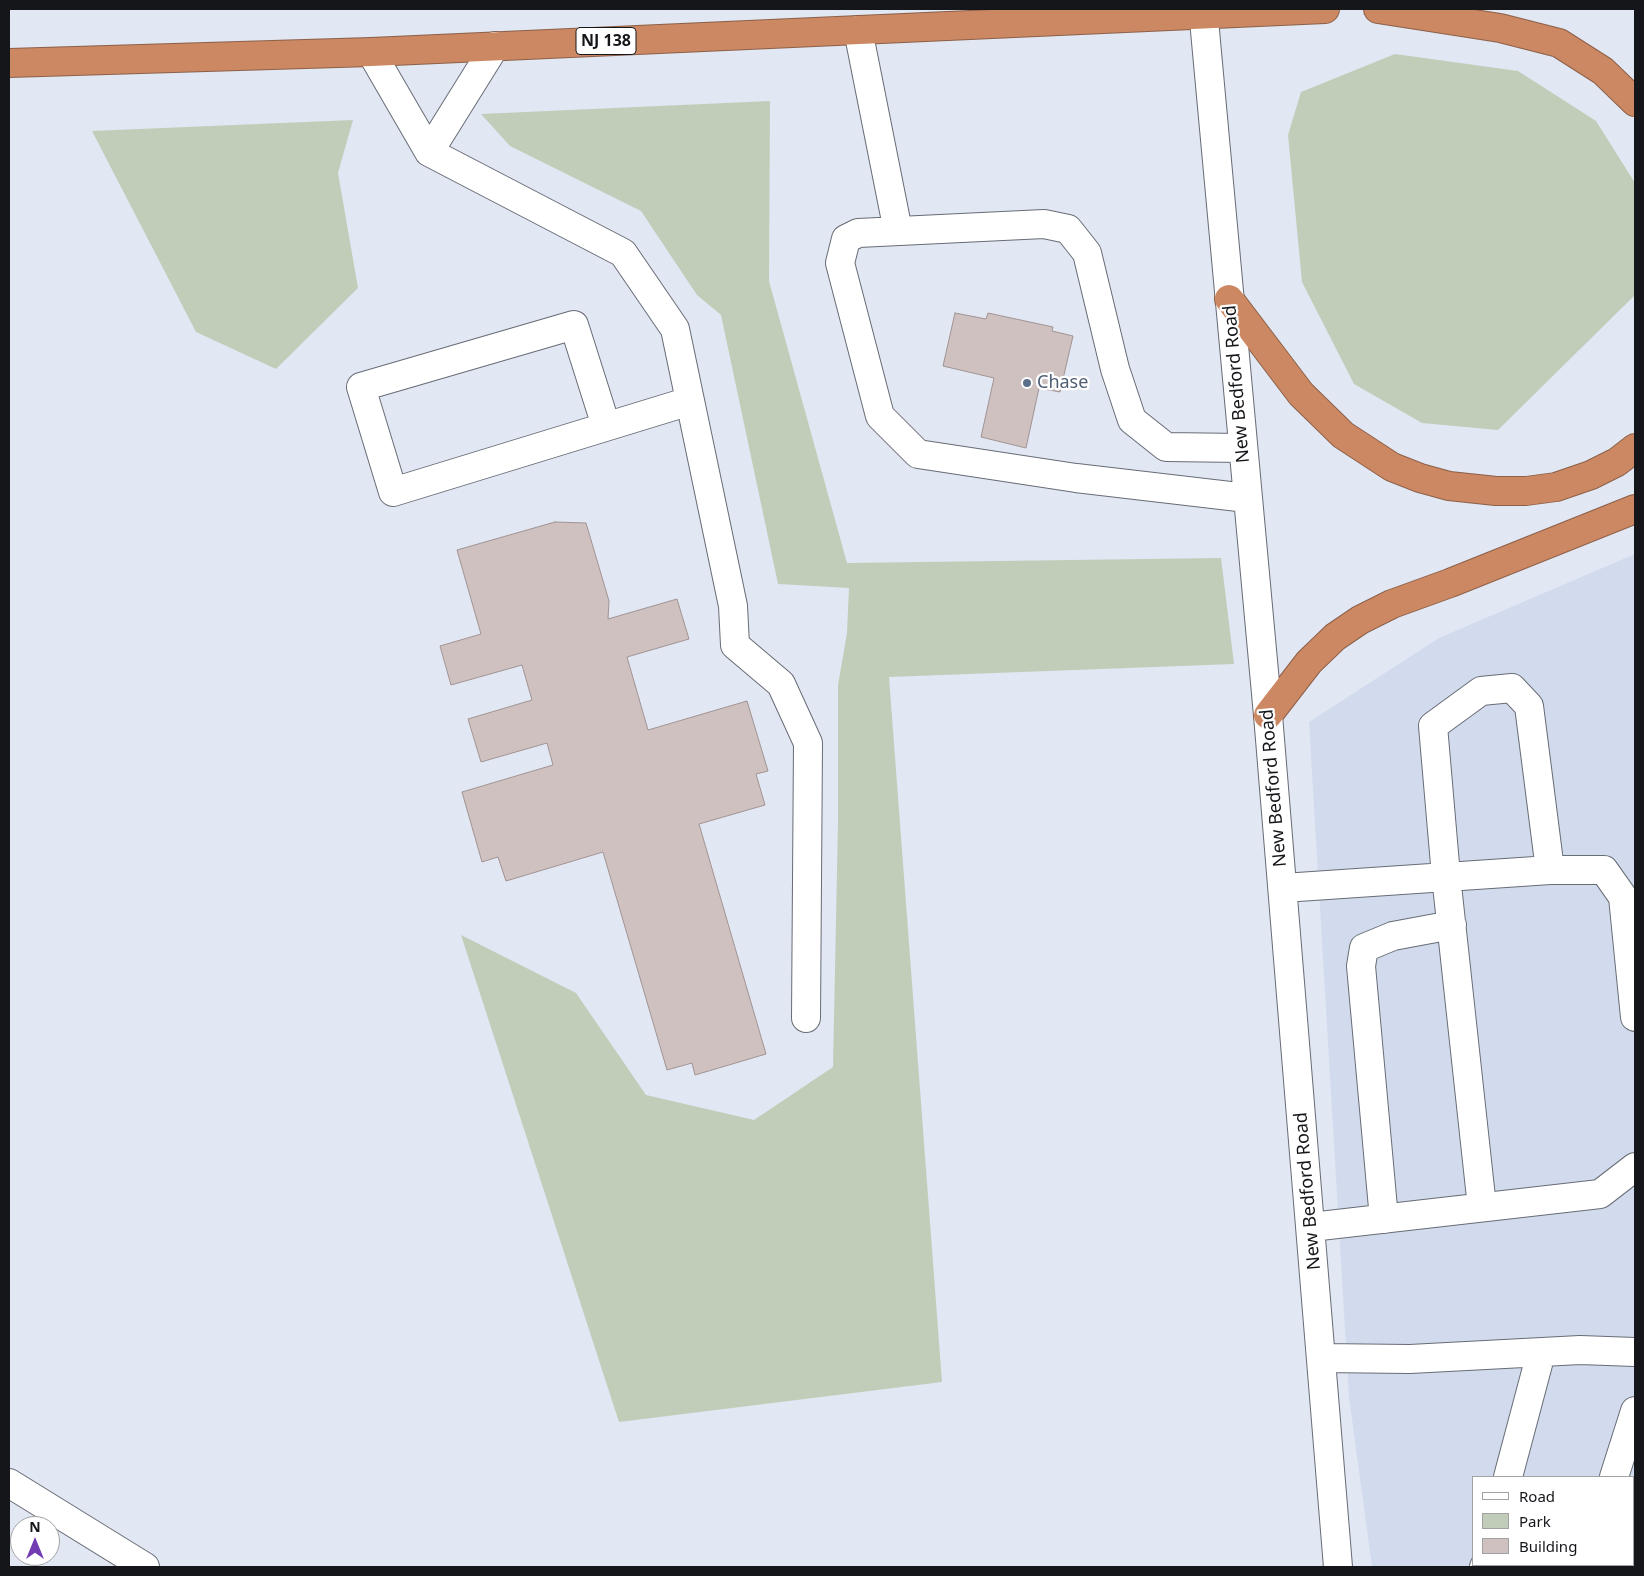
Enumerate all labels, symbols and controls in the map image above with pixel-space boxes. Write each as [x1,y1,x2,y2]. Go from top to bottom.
road number: NJ 138 [576,27,636,54]
street label: New Bedford Road [1219,304,1255,464]
place label: Chase [1037,372,1088,394]
marker: Chase [1021,377,1033,389]
street label: New Bedford Road [1256,708,1292,868]
street label: New Bedford Road [1290,1111,1326,1271]
legend [1472,1476,1634,1566]
text: Road [1519,1486,1555,1506]
text: Park [1519,1511,1551,1531]
north arrow [10,1516,60,1566]
text: N [29,1517,41,1536]
text: Building [1519,1536,1577,1556]

